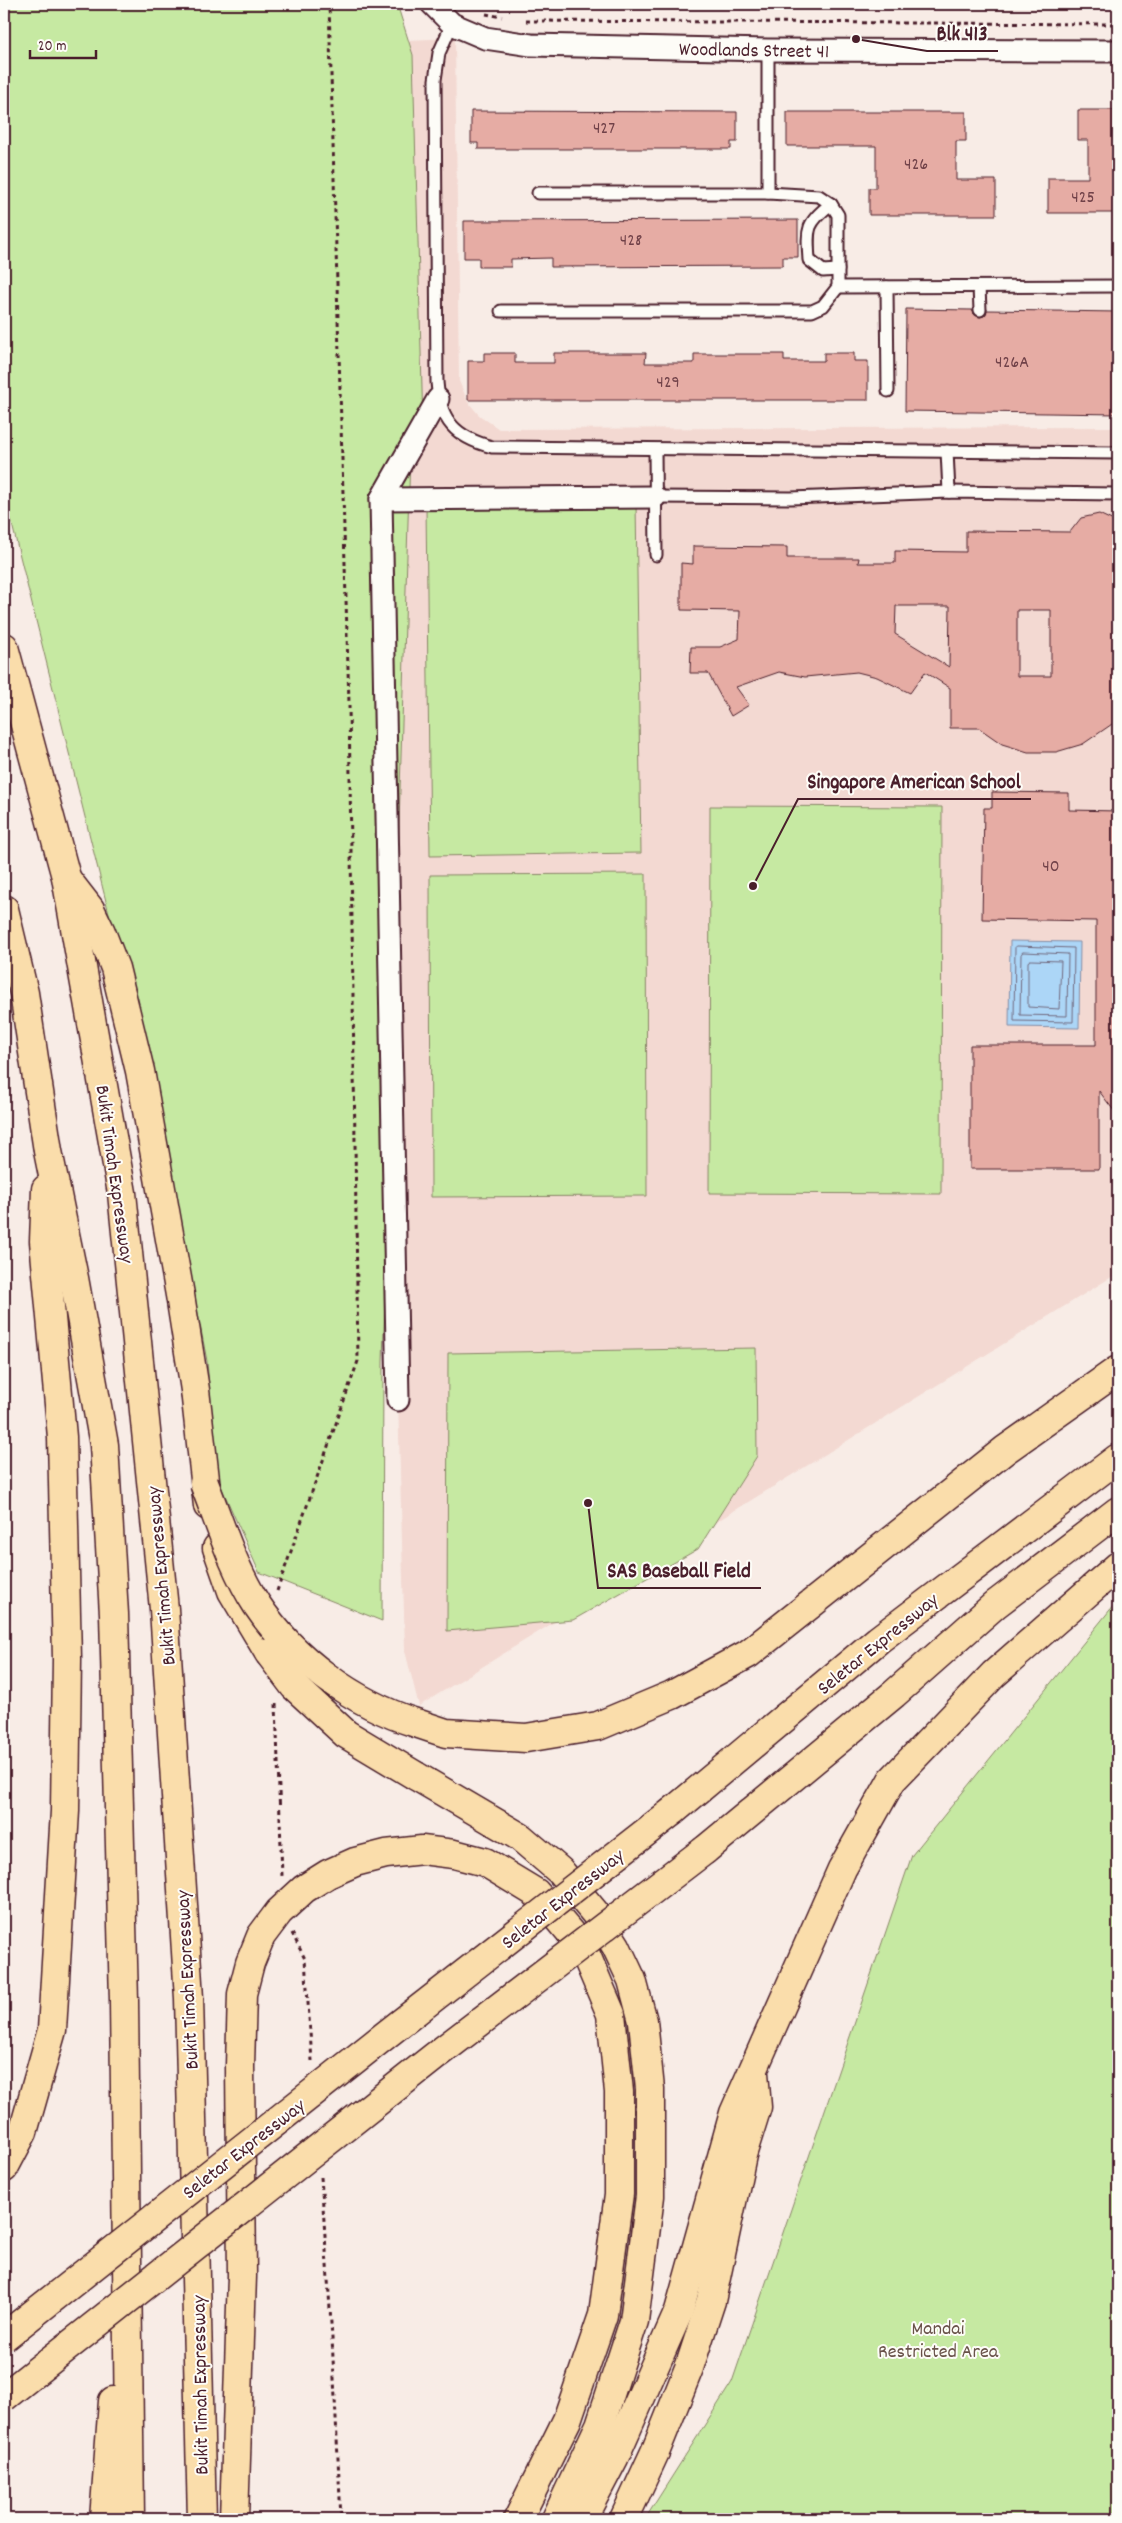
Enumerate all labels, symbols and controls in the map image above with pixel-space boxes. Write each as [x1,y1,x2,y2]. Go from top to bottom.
callout: Blk 413 [927,15,998,51]
text: Blk 413 [936,21,988,51]
scale bar [30,28,96,60]
text: 20 m [38,36,66,58]
street label: Woodlands Street 41 [679,37,829,67]
house number: 427 [593,117,615,142]
house number: 426 [904,153,928,178]
house number: 425 [1071,186,1095,211]
house number: 428 [620,229,642,254]
house number: 426A [995,351,1029,376]
house number: 429 [656,371,680,396]
callout: Singapore American School [798,763,1031,799]
text: Singapore American School [807,769,1022,799]
house number: 40 [1042,855,1060,880]
street label: Bukit Timah Expressway [87,1084,140,1266]
street label: Bukit Timah Expressway [141,1484,185,1666]
callout: SAS Baseball Field [598,1552,761,1588]
text: SAS Baseball Field [607,1558,751,1588]
street label: Seletar Expressway [812,1587,946,1703]
street label: Seletar Expressway [496,1843,632,1957]
street label: Bukit Timah Expressway [170,1889,208,2070]
street label: Seletar Expressway [177,2093,313,2207]
street label: Bukit Timah Expressway [186,2294,218,2475]
park label: Mandai Restricted Area [878,2316,999,2367]

